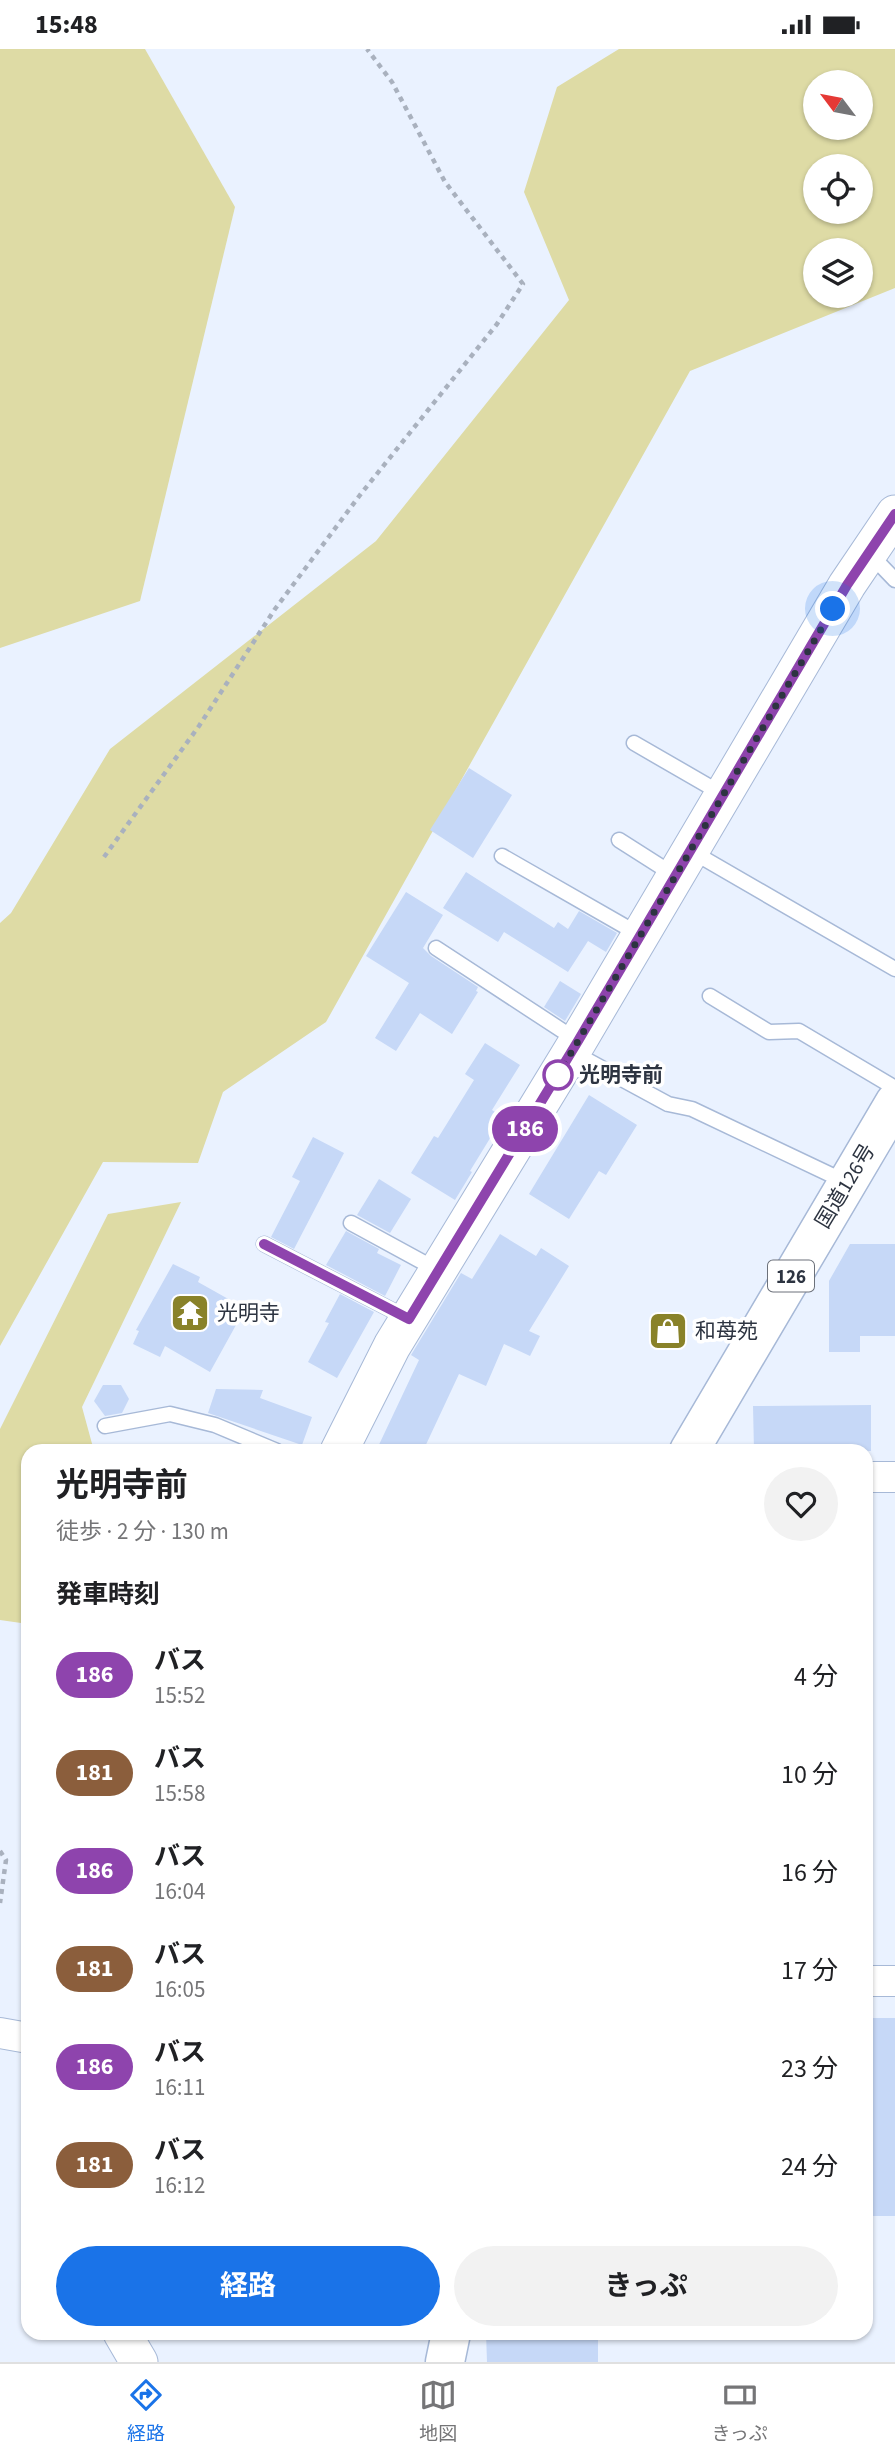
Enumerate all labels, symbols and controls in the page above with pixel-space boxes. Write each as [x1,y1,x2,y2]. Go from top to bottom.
text: 15:48 [35,6,98,43]
north arrow [803,70,873,140]
map controls [803,70,873,308]
button: locate [803,154,873,224]
button: layers [803,238,873,308]
your location [815,591,850,626]
marker: 光明寺前 [543,1060,573,1090]
place label: 光明寺前 [579,1060,663,1090]
line badge: 186 [485,1106,565,1152]
text: 186 [506,1111,544,1146]
street label: 国道126号 [808,1138,882,1234]
road number: 126 [768,1261,814,1291]
temple icon: 光明寺 [169,1292,211,1334]
place label: 光明寺 [217,1298,280,1328]
shop icon: 和苺苑 [647,1310,689,1352]
place label: 和苺苑 [695,1316,758,1346]
text: 光明寺前 [56,1462,188,1509]
button: heart [764,1467,838,1541]
text: 徒歩 · 2 分 · 130 m [56,1515,229,1548]
text: 発車時刻 [56,1576,160,1613]
text: バス [154,1642,206,1679]
text: 186 [75,1657,114,1692]
text: 4 分 [794,1658,838,1695]
text: 15:52 [154,1679,205,1712]
text: バス [154,1740,206,1777]
text: 181 [75,1755,114,1790]
text: 10 分 [781,1756,838,1793]
text: 15:58 [154,1777,205,1810]
text: バス [154,1838,206,1875]
text: 186 [75,1853,114,1888]
text: 16 分 [781,1854,838,1891]
text: 16:04 [154,1875,205,1908]
text: バス [154,1936,206,1973]
text: 181 [75,1951,114,1986]
text: 17 分 [781,1952,838,1989]
text: 16:05 [154,1973,205,2006]
text: バス [154,2034,206,2071]
text: 186 [75,2049,114,2084]
text: 23 分 [781,2050,838,2087]
text: 16:11 [154,2071,205,2104]
text: バス [154,2132,206,2169]
text: 181 [75,2147,114,2182]
text: 24 分 [781,2148,838,2185]
text: 16:12 [154,2169,205,2202]
button: 経路 [56,2246,440,2326]
button: きっぷ [454,2246,838,2326]
tab: 経路 [127,2376,165,2448]
tab: 地図 [419,2376,457,2448]
tab: きっぷ [712,2376,768,2448]

